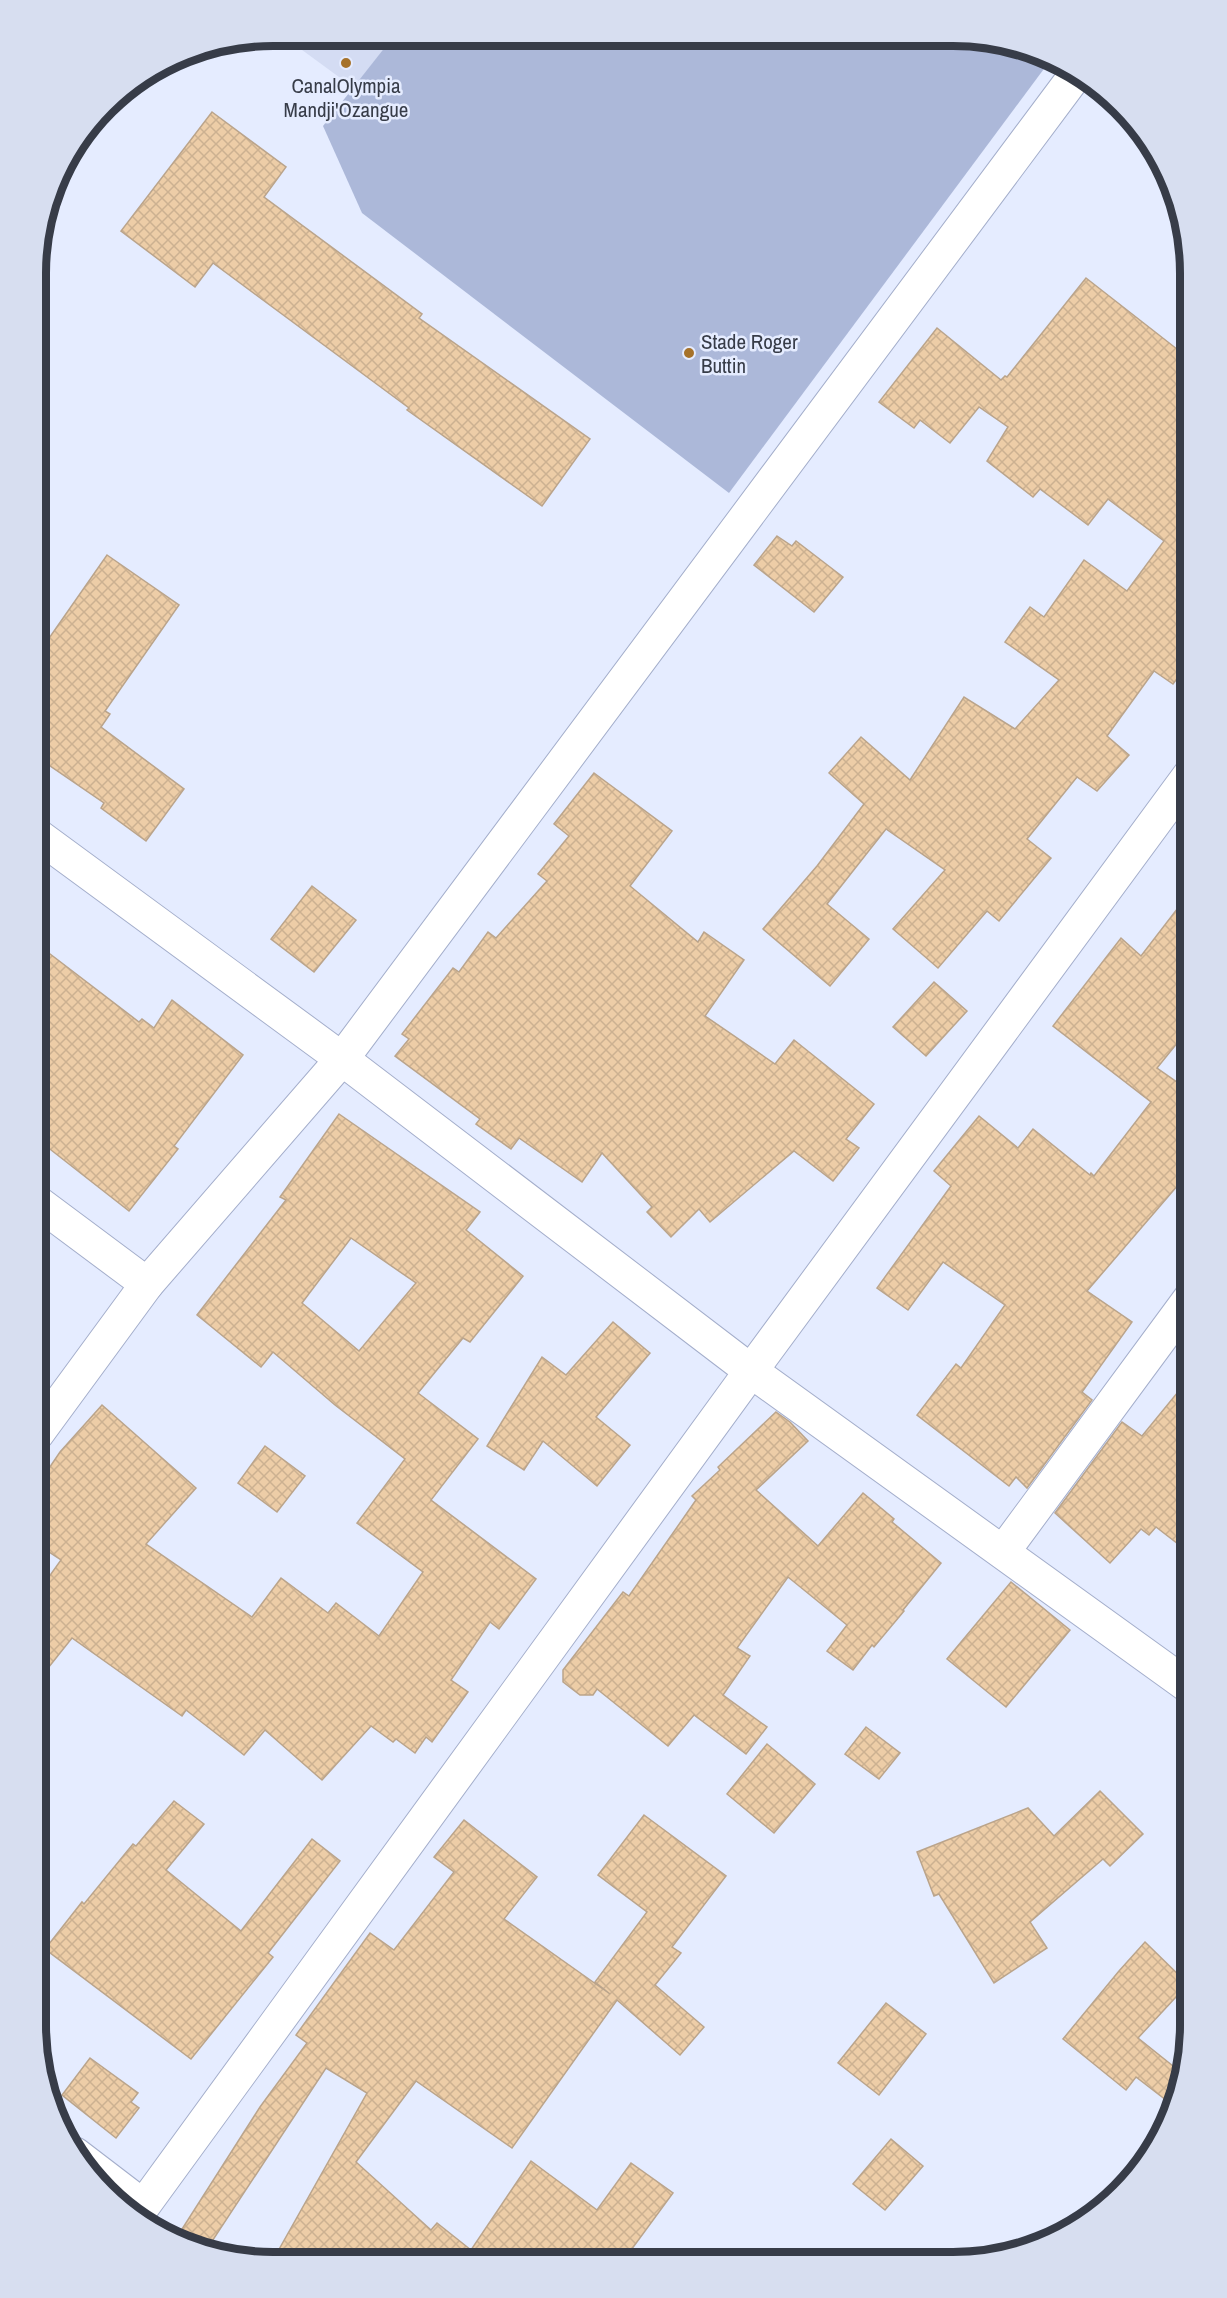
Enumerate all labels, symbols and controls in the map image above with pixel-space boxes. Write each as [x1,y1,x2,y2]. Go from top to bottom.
marker: CanalOlympia Mandji'Ozangue [339,56,353,70]
place label: CanalOlympia Mandji'Ozangue [284,71,408,124]
place label: Stade Roger Buttin [701,327,798,380]
marker: Stade Roger Buttin [682,346,696,360]

